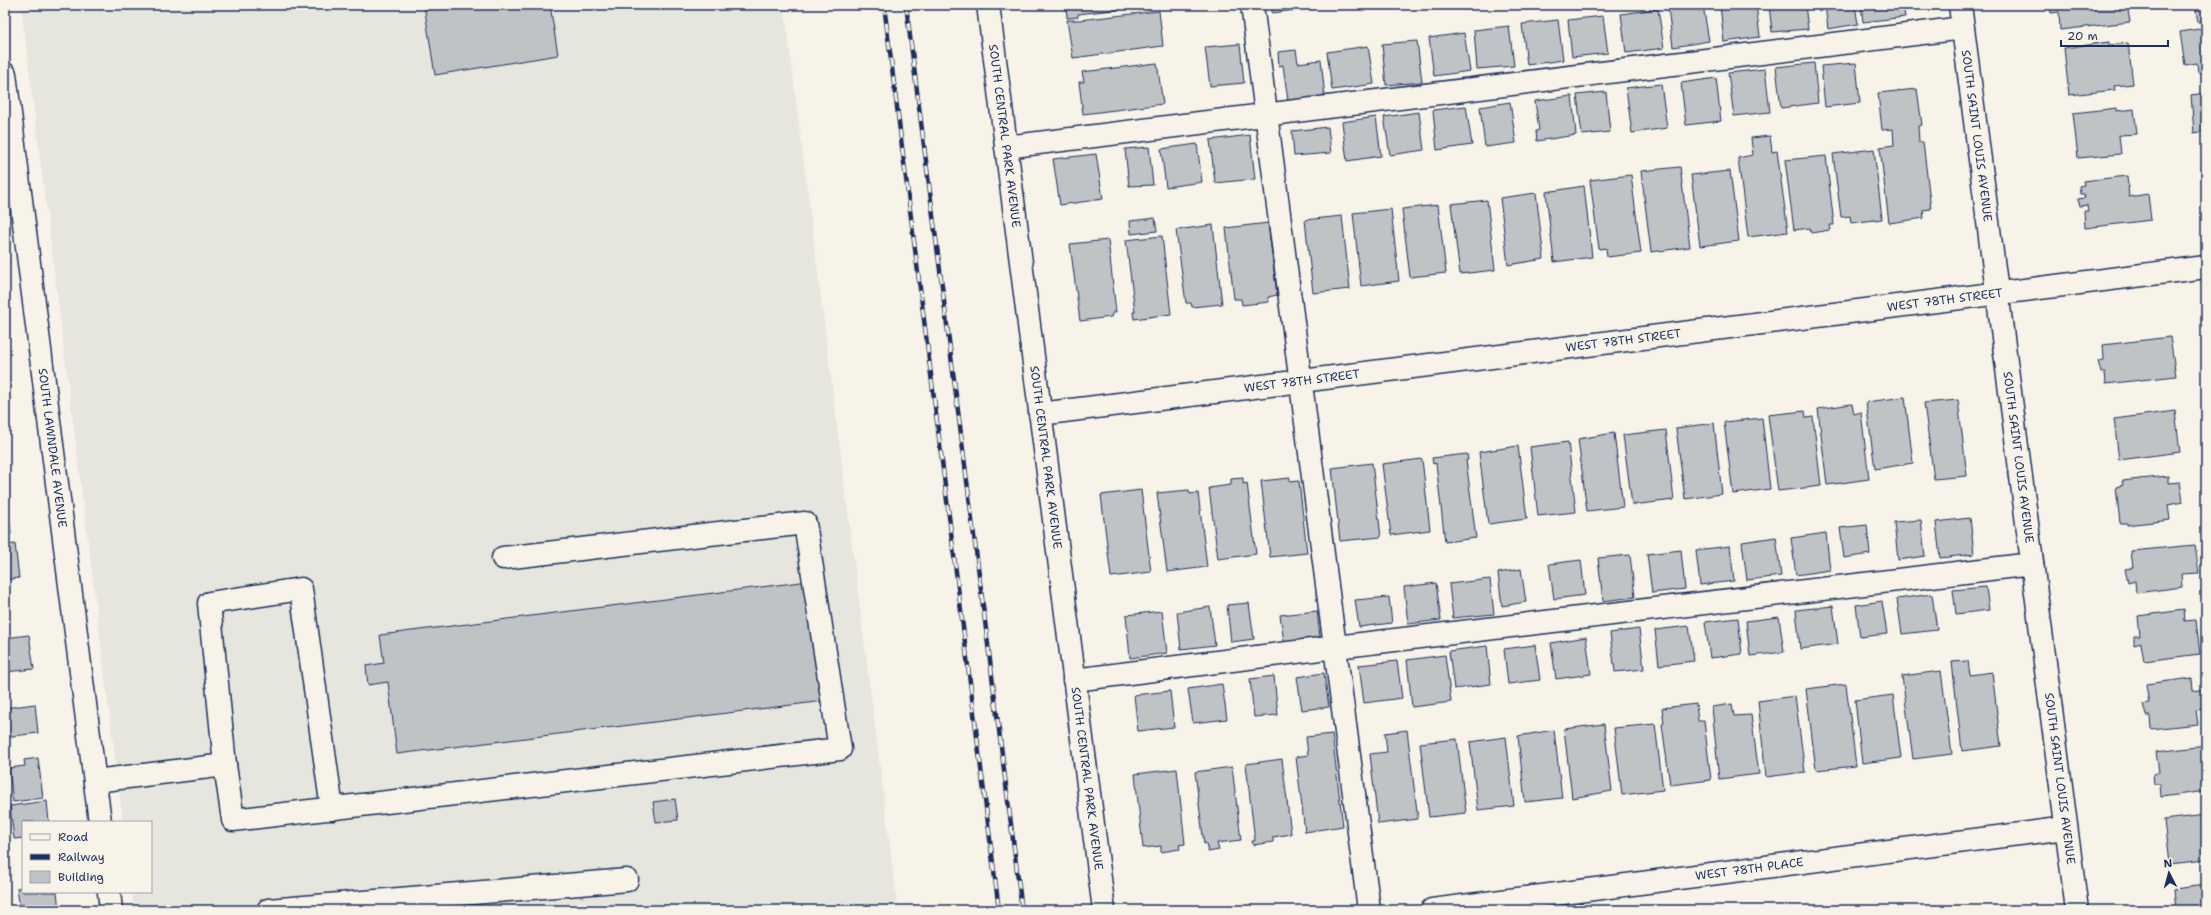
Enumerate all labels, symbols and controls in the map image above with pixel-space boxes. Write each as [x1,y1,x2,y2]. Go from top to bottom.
scale bar [2061,22,2168,48]
text: 20 m [2067,28,2098,44]
street label: SOUTH CENTRAL PARK AVENUE [985,43,1024,229]
street label: SOUTH SAINT LOUIS AVENUE [1958,49,1996,223]
street label: WEST 78TH STREET [1886,285,2004,315]
street label: WEST 78TH STREET [1565,325,1683,356]
street label: SOUTH CENTRAL PARK AVENUE [1026,365,1066,550]
street label: WEST 78TH STREET [1243,366,1361,396]
street label: SOUTH LAWNDALE AVENUE [34,367,71,529]
street label: SOUTH SAINT LOUIS AVENUE [1999,370,2037,544]
street label: SOUTH CENTRAL PARK AVENUE [1067,686,1107,871]
street label: SOUTH SAINT LOUIS AVENUE [2041,692,2079,865]
legend [22,821,152,893]
text: Road [58,829,89,845]
text: Railway [58,849,105,865]
north arrow [2149,853,2189,893]
street label: WEST 78TH PLACE [1694,854,1805,884]
text: N [2163,856,2173,871]
text: Building [58,869,104,885]

